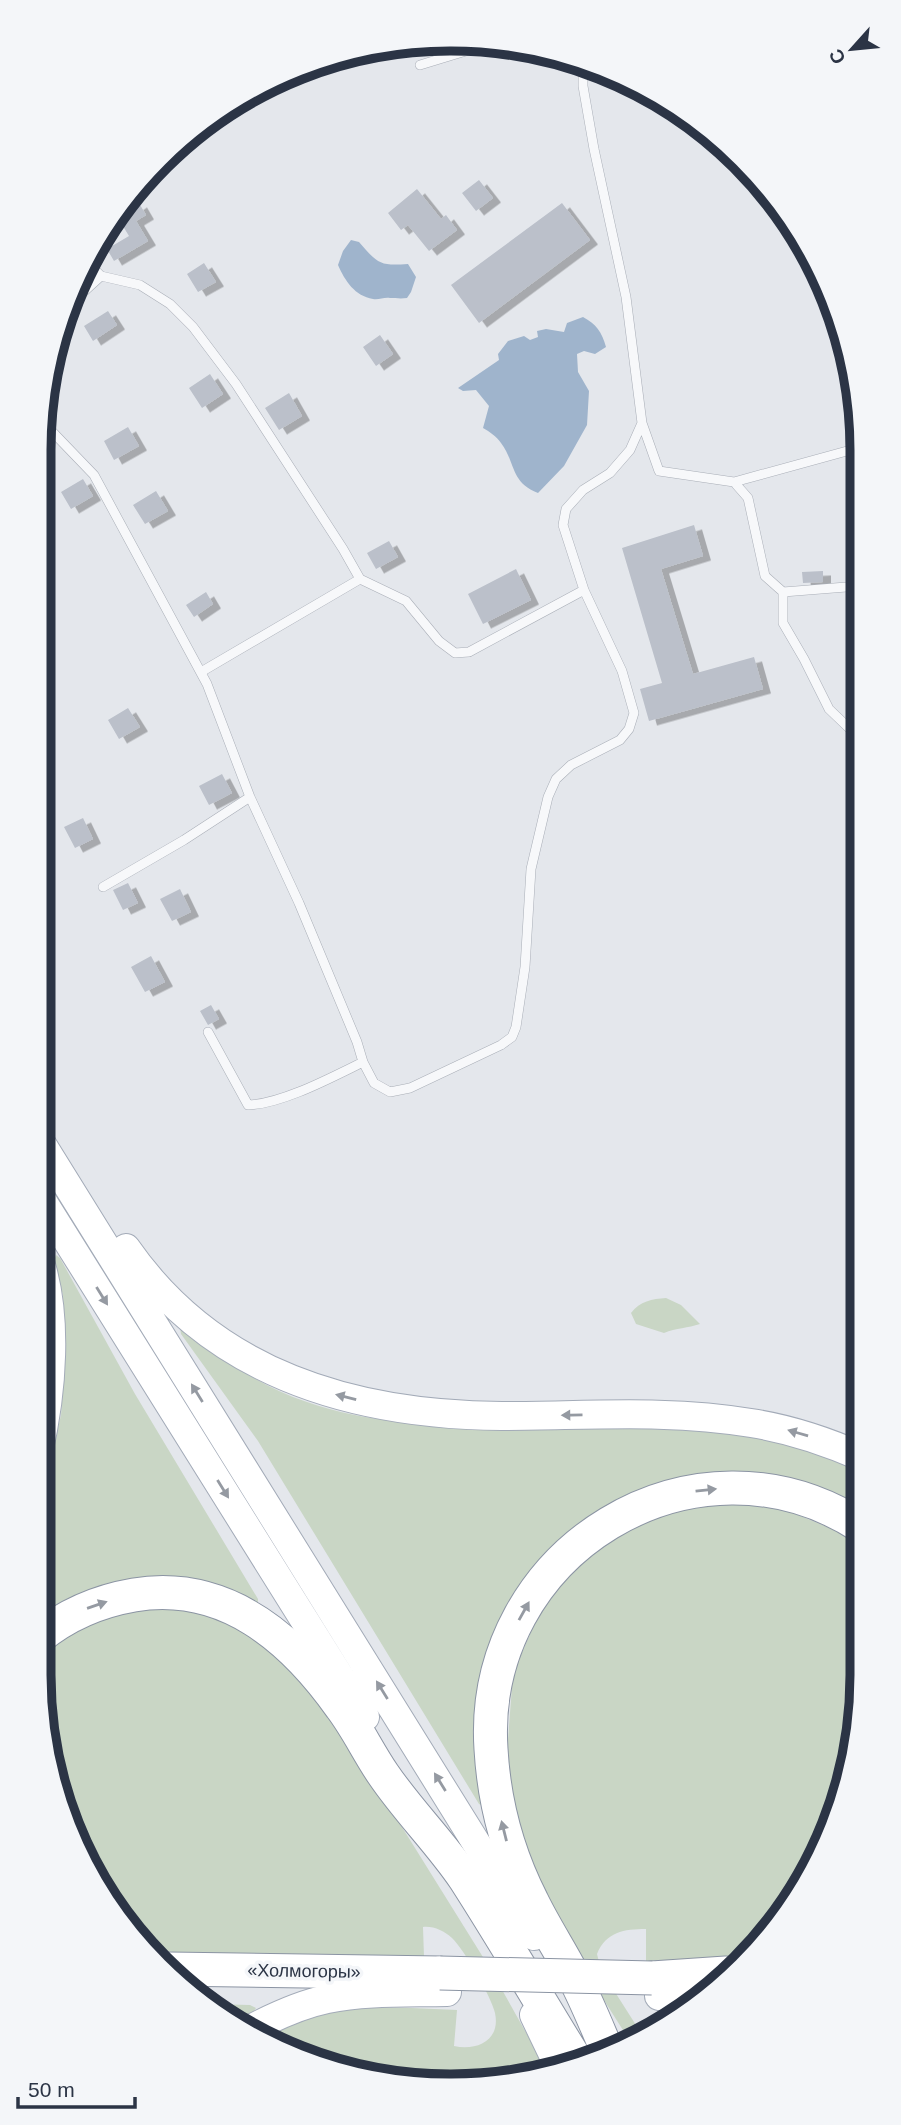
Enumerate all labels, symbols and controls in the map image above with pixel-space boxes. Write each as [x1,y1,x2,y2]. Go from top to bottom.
north arrow [817,14,887,84]
text: С [825,45,850,67]
one-way arrow [96,1287,109,1306]
one-way arrow [191,1383,204,1402]
one-way arrow [335,1391,357,1402]
one-way arrow [561,1409,583,1421]
one-way arrow [787,1428,808,1438]
one-way arrow [216,1480,229,1499]
one-way arrow [695,1485,717,1496]
one-way arrow [87,1599,108,1610]
one-way arrow [518,1601,530,1620]
one-way arrow [376,1680,389,1700]
one-way arrow [433,1772,446,1791]
one-way arrow [498,1820,509,1842]
street label: «Холмогоры» [247,1960,361,1982]
scale bar [18,2066,135,2110]
text: 50 m [28,2078,75,2101]

